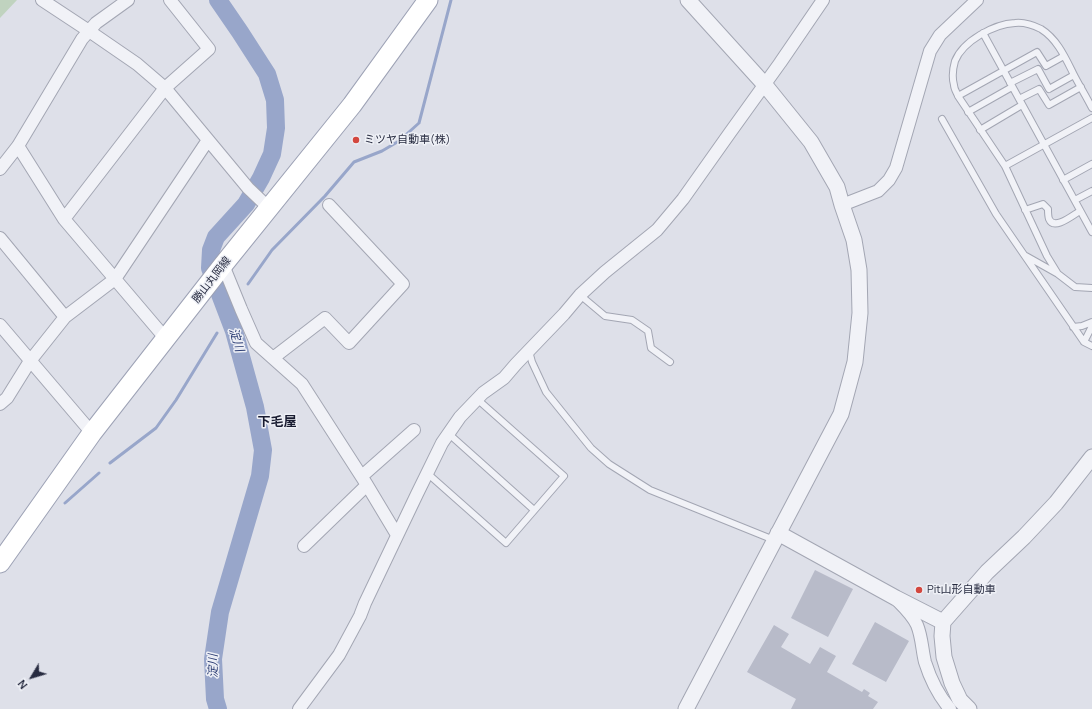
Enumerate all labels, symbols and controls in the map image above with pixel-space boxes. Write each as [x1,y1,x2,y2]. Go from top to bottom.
place label: ミツヤ自動車(株) [364,133,450,147]
marker: ミツヤ自動車(株) [351,135,361,145]
street label: 勝山丸岡線 [190,254,234,306]
water label: 淀川 [226,326,246,354]
district label: 下毛屋 [258,414,296,430]
place label: Pit山形自動車 [927,583,996,597]
marker: Pit山形自動車 [914,585,924,595]
water label: 淀川 [207,654,221,678]
north arrow [12,657,52,697]
text: N [14,677,30,692]

